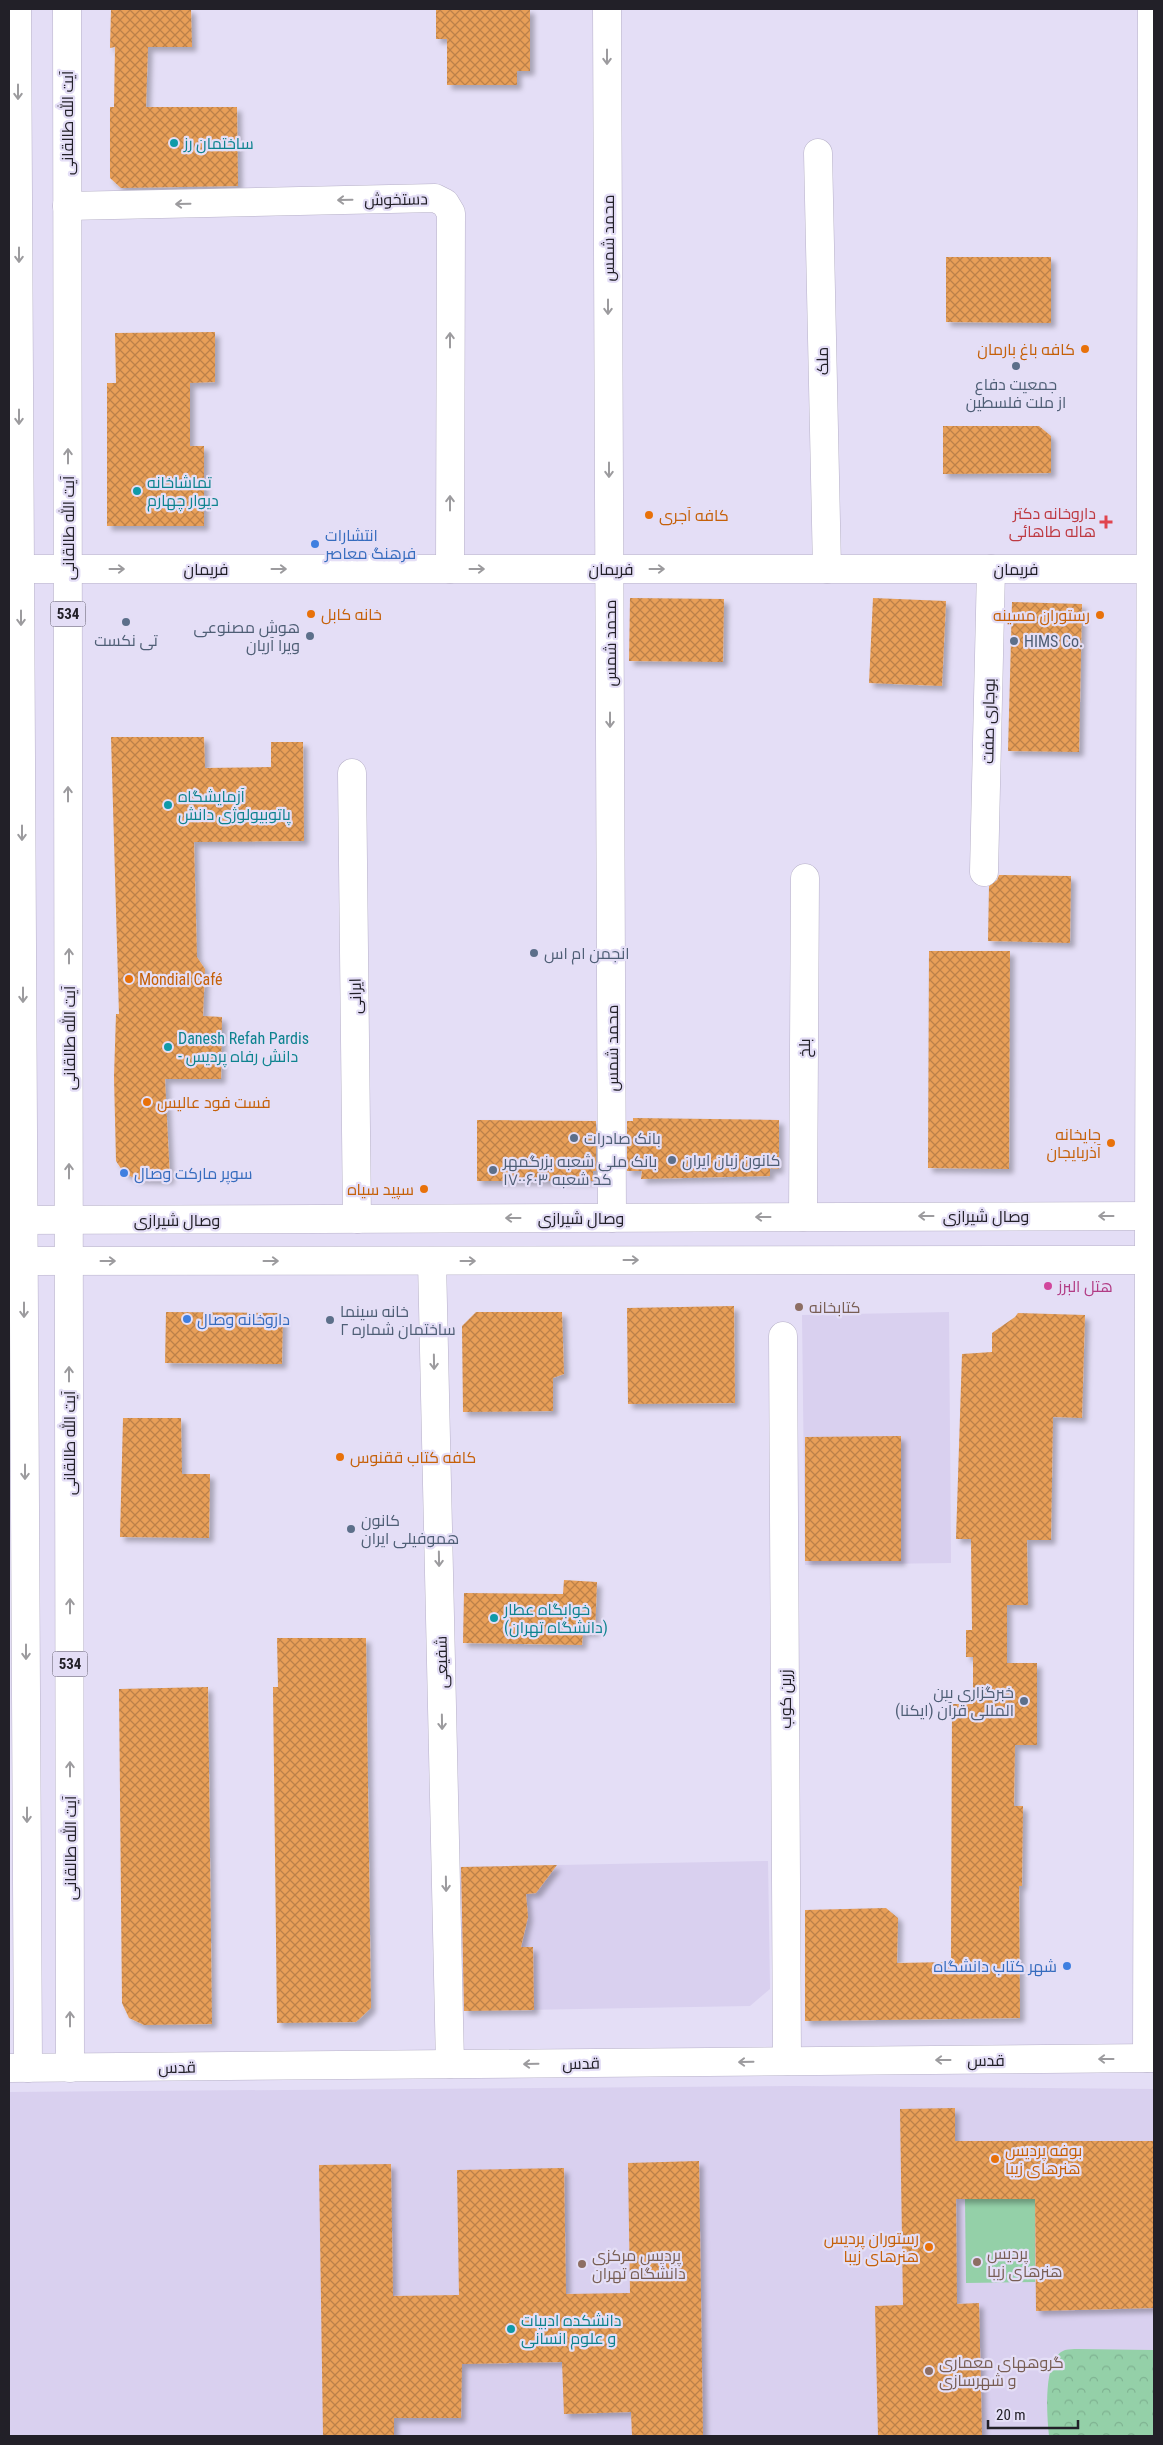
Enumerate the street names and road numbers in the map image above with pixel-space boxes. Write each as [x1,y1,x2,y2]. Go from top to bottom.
street label: آیت الله طالقانی [57,70,78,175]
street label: دستخوش [364,189,428,211]
street label: محمد شمس [599,195,619,281]
street label: ملک [813,347,832,375]
street label: آیت الله طالقانی [58,475,79,580]
street label: فریمان [184,560,228,580]
street label: فریمان [589,560,633,580]
street label: فریمان [994,560,1038,580]
street label: محمد شمس [601,600,621,686]
road number: 534 [50,602,86,626]
street label: بوجاری صفت [978,678,1000,764]
street label: ایرانی [346,978,366,1014]
street label: آیت الله طالقانی [59,985,80,1090]
street label: محمد شمس [603,1005,623,1091]
street label: بلخ [795,1038,816,1058]
street label: وصال شیرازی [943,1207,1029,1227]
street label: وصال شیرازی [538,1209,624,1229]
street label: وصال شیرازی [134,1211,220,1231]
street label: آیت الله طالقانی [59,1390,80,1495]
street label: شفیعی [432,1636,452,1688]
road number: 534 [52,1652,88,1676]
street label: زرین کوب [776,1669,796,1729]
street label: آیت الله طالقانی [60,1795,81,1900]
street label: قدس [967,2051,1005,2071]
street label: قدس [562,2054,600,2074]
street label: قدس [158,2058,196,2078]

